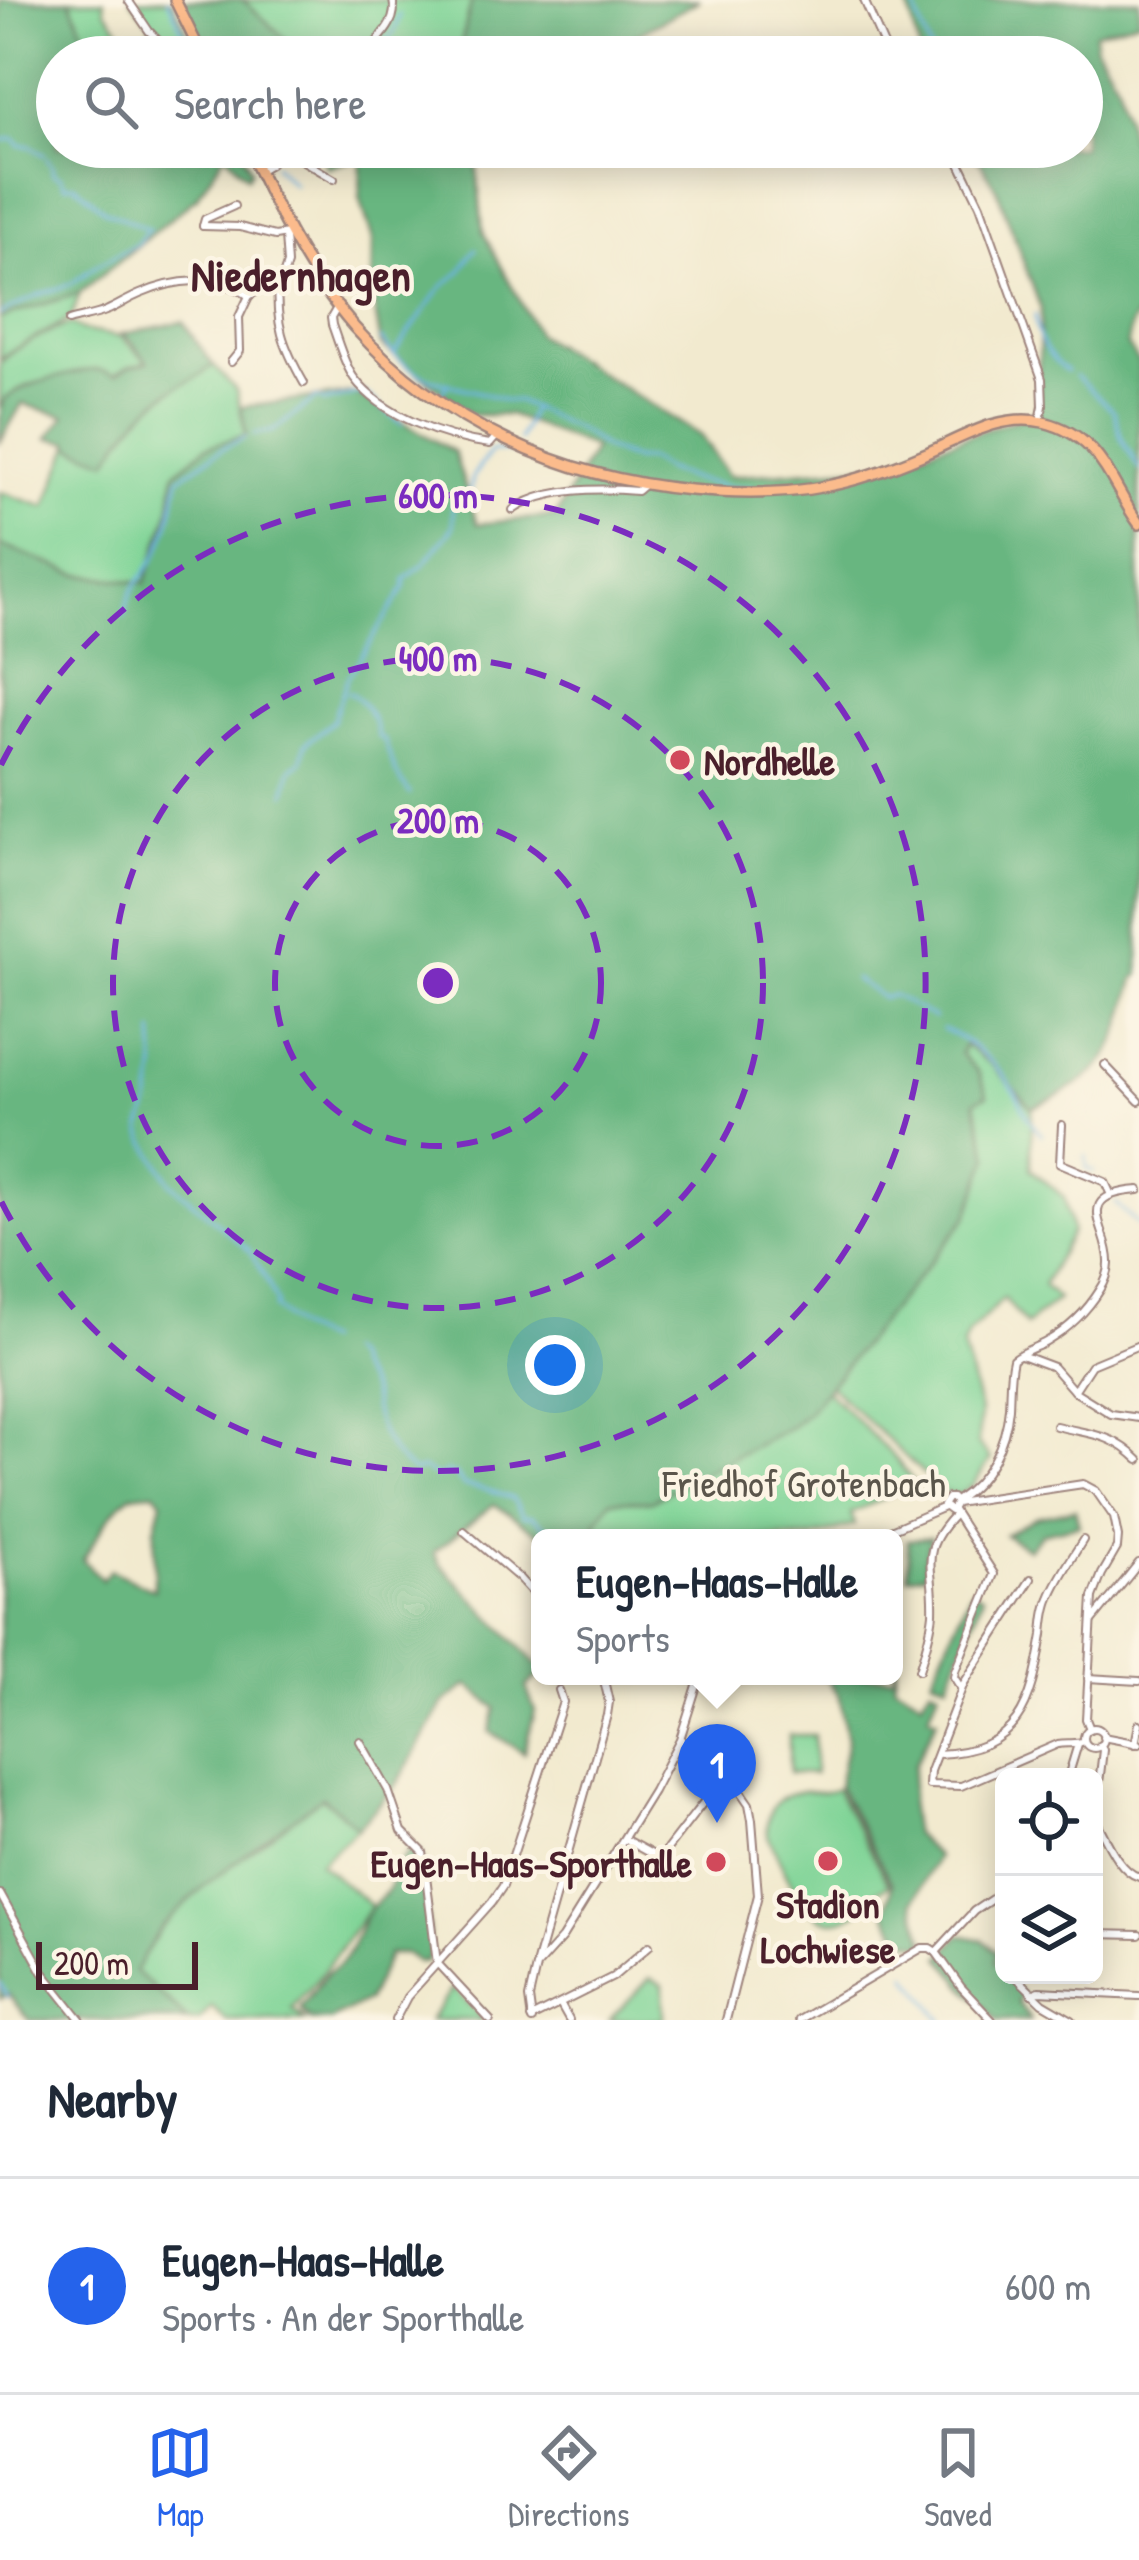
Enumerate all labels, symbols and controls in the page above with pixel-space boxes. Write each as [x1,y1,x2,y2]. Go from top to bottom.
search box [36,36,1103,168]
icon: search [78,69,144,135]
text: Search here [174,72,366,133]
district label: Niedernhagen [191,244,411,306]
text: 600 m [398,470,478,519]
text: 400 m [399,633,477,682]
place label: Nordhelle [704,734,835,787]
marker: Nordhelle [667,747,693,773]
text: 200 m [397,795,479,844]
centre of rings [417,962,459,1004]
your location [525,1335,585,1395]
park label: Friedhof Grotenbach [661,1456,946,1509]
popup [531,1529,903,1685]
text: Eugen-Haas-Halle [576,1550,858,1611]
text: Sports [576,1611,670,1664]
pin: 1 [678,1724,756,1823]
map controls [995,1768,1103,1984]
button: locate [995,1768,1103,1876]
place label: Eugen-Haas-Sporthalle [371,1836,692,1890]
marker: Stadion Lochwiese [815,1848,841,1874]
marker: Eugen-Haas-Sporthalle [703,1849,729,1875]
button: layers [995,1876,1103,1984]
place label: Stadion Lochwiese [761,1877,896,1975]
scale bar [36,1936,198,1989]
text: 200 m [54,1941,129,1985]
text: Nearby [48,2064,178,2133]
text: Eugen-Haas-Halle [162,2229,444,2290]
text: 1 [80,2259,94,2312]
text: 600 m [1005,2259,1091,2312]
text: Sports · An der Sporthalle [162,2290,525,2343]
tab: Map [147,2420,213,2536]
tab: Directions [508,2420,630,2536]
tab: Saved [924,2420,992,2536]

